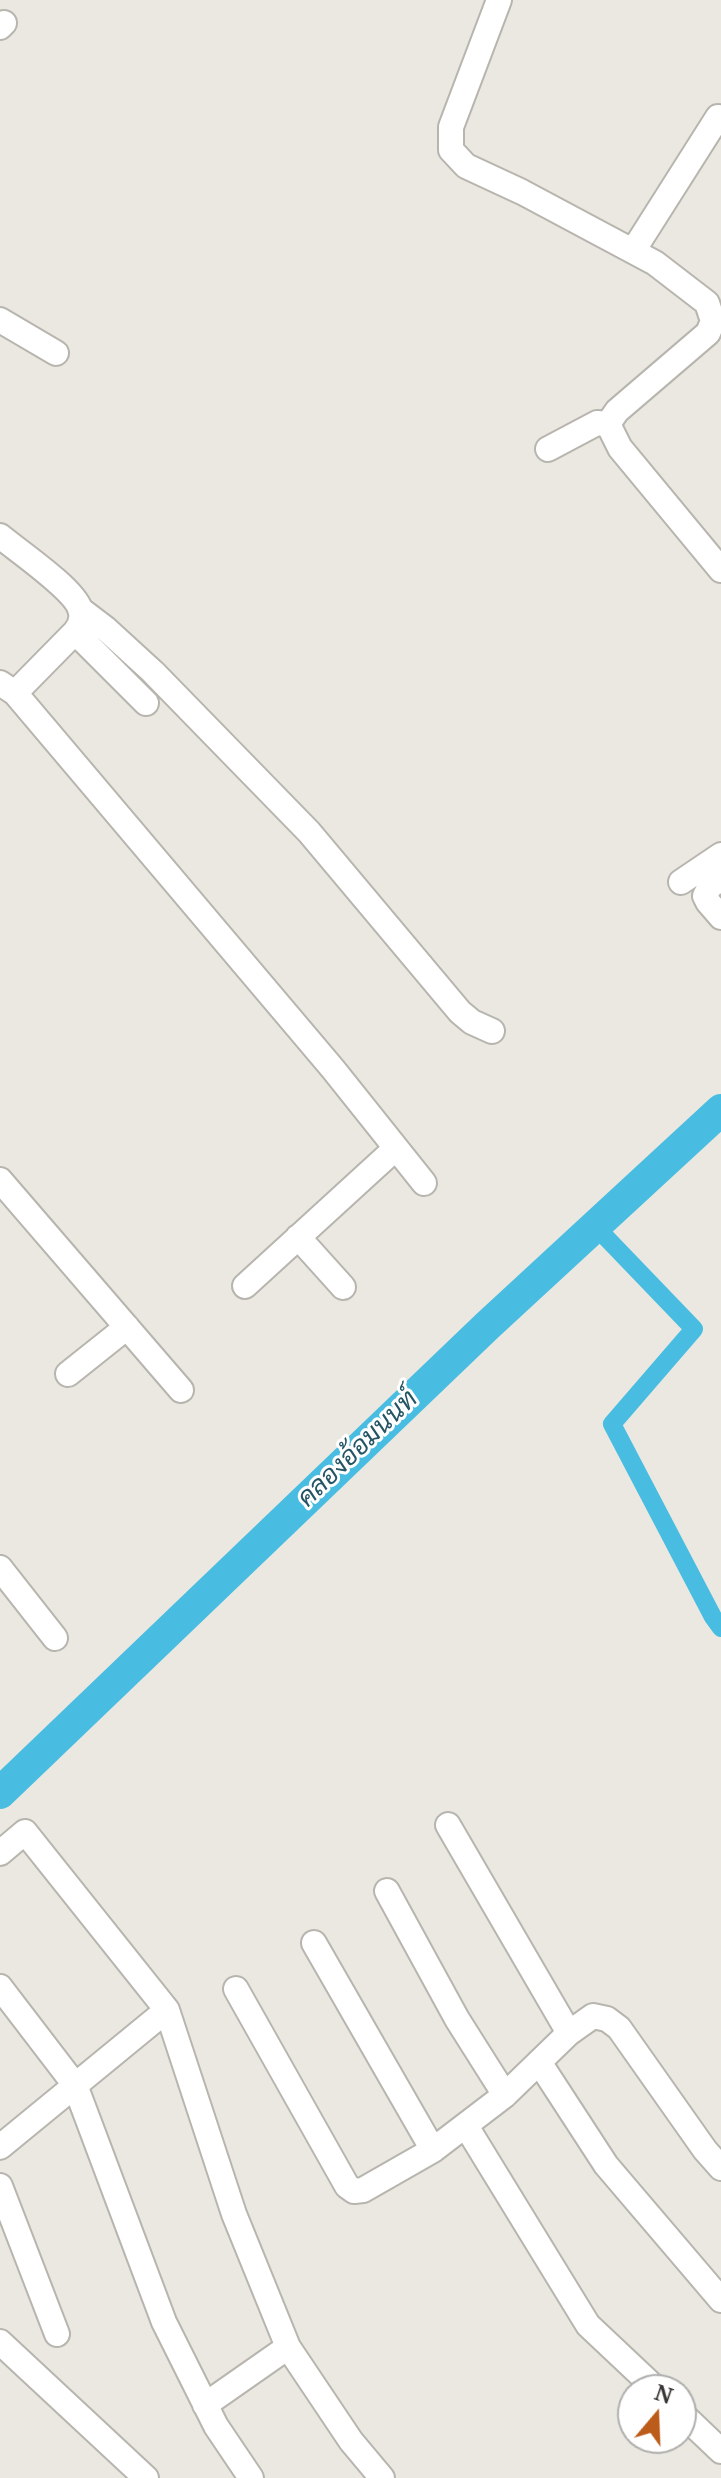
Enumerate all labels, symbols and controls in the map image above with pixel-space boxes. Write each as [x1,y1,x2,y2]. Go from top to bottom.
water label: คลองอ้อมนนท์ [292,1384,424,1514]
north arrow [617,2374,697,2454]
text: N [651,2376,677,2410]

